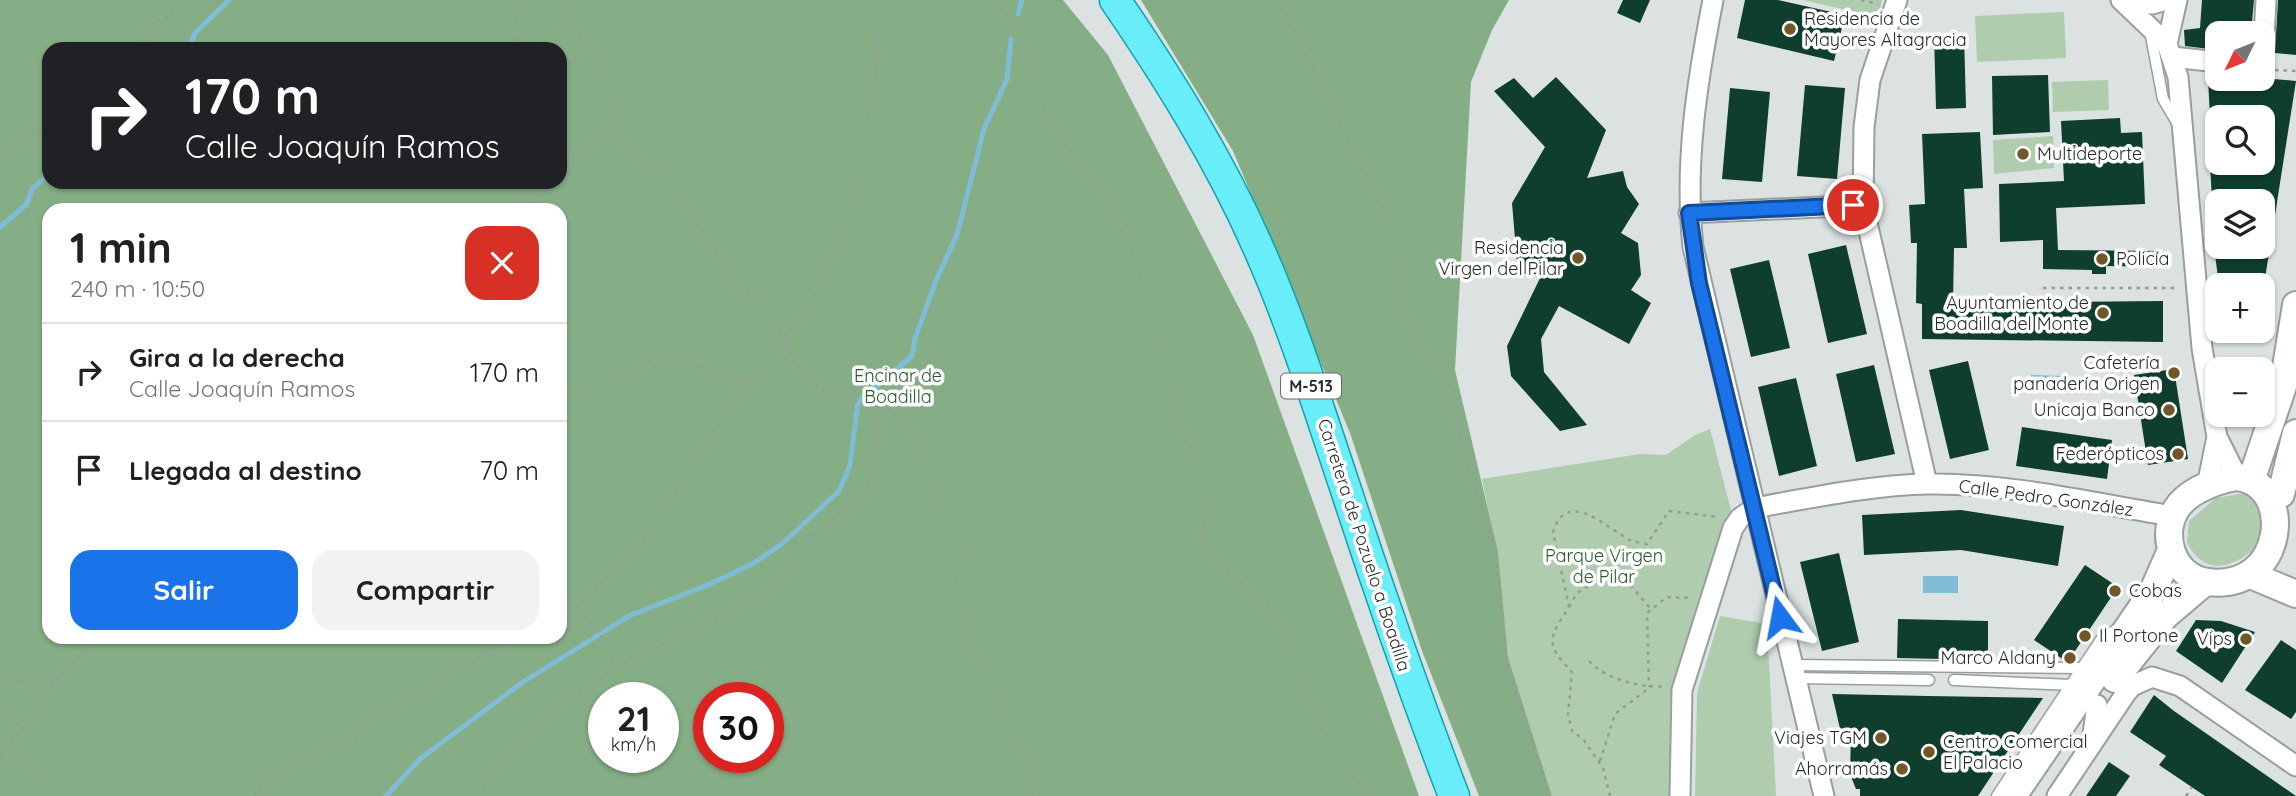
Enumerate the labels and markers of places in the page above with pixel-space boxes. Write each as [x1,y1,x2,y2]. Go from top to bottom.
place label: Residencia de Mayores Altagracia [1804,7,1967,51]
marker: Residencia de Mayores Altagracia [1782,21,1798,37]
place label: Multideporte [2037,142,2142,165]
marker: Multideporte [2015,146,2031,162]
pin [1823,175,1883,235]
place label: Residencia Virgen del Pilar [1438,236,1564,280]
place label: Policía [2116,247,2170,270]
marker: Residencia Virgen del Pilar [1570,250,1586,266]
marker: Policía [2094,251,2110,267]
place label: Ayuntamiento de Boadilla del Monte [1934,291,2089,335]
marker: Ayuntamiento de Boadilla del Monte [2095,305,2111,321]
place label: Cafetería panadería Origen [2013,351,2160,395]
marker: Cafetería panadería Origen [2166,365,2182,381]
place label: Unicaja Banco [2034,398,2155,421]
marker: Unicaja Banco [2161,402,2177,418]
place label: Federópticos [2056,442,2164,465]
marker: Federópticos [2170,446,2186,462]
place label: Cobas [2129,579,2182,602]
marker: Cobas [2107,583,2123,599]
place label: Il Portone [2099,624,2178,647]
place label: Vips [2197,627,2232,650]
marker: Il Portone [2077,628,2093,644]
marker: Vips [2238,631,2254,647]
place label: Marco Aldany [1941,646,2056,669]
marker: Marco Aldany [2062,650,2078,666]
place label: Viajes TGM [1774,726,1867,749]
marker: Viajes TGM [1873,730,1889,746]
place label: Centro Comercial El Palacio [1943,730,2088,774]
marker: Centro Comercial El Palacio [1921,744,1937,760]
place label: Ahorramás [1795,757,1888,780]
marker: Ahorramás [1894,761,1910,777]

